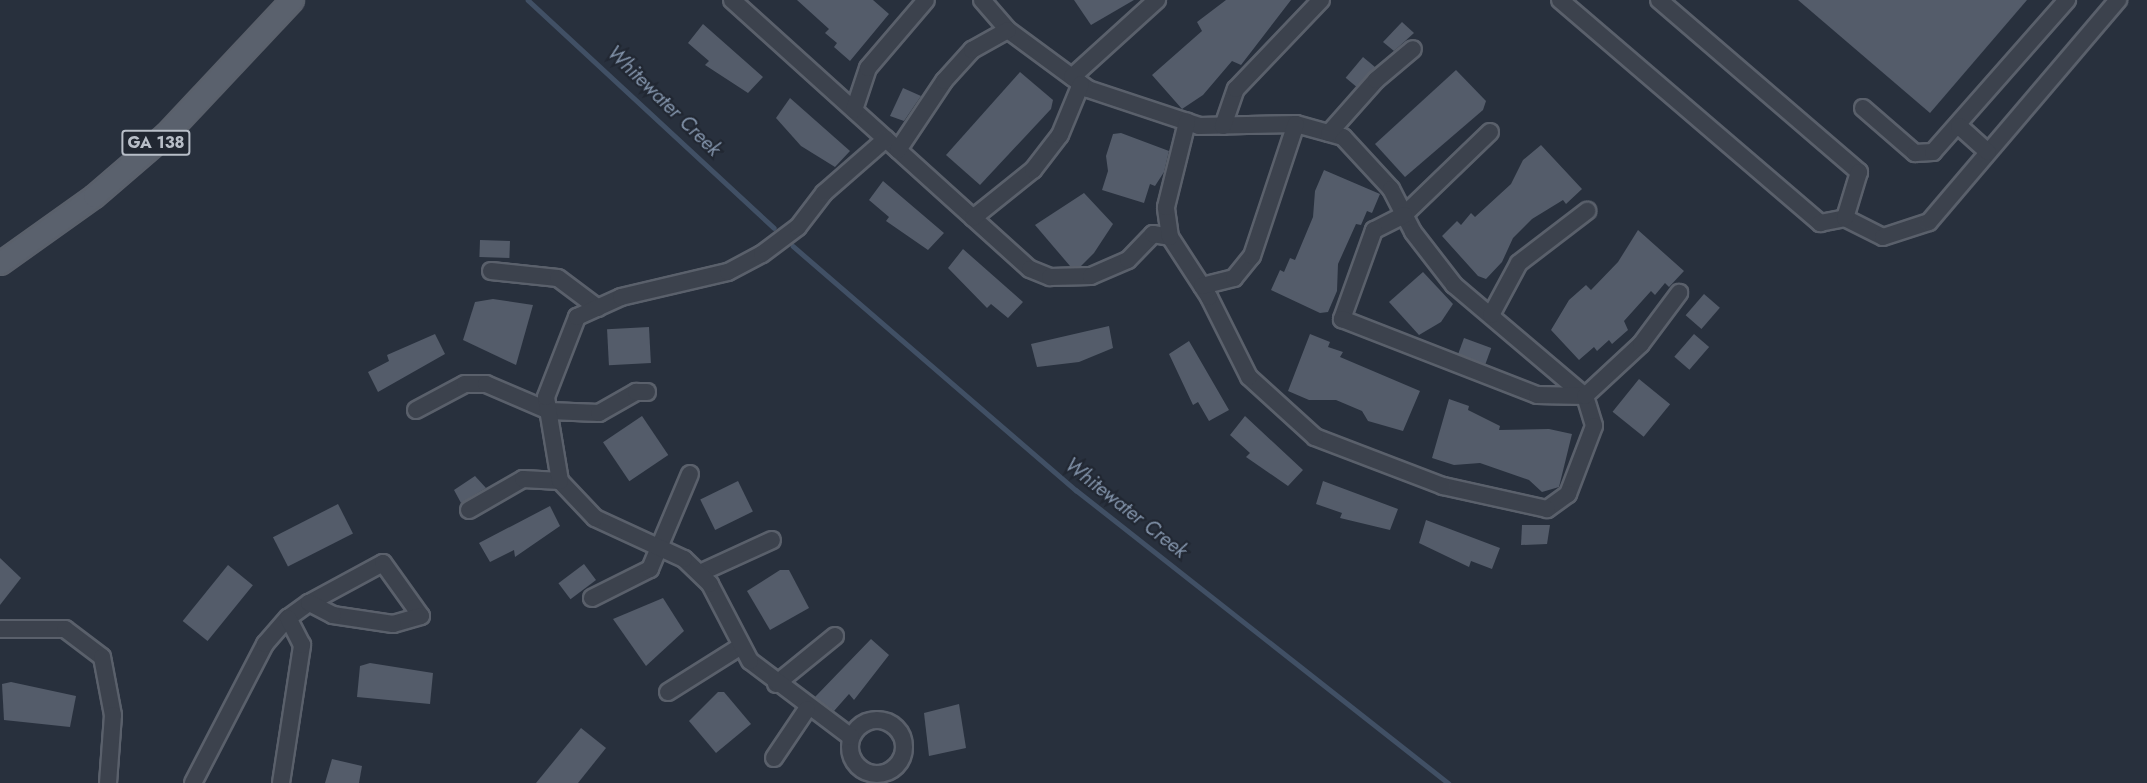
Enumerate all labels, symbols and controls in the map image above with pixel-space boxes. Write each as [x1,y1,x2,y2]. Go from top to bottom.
water label: Whitewater Creek [602,41,726,161]
road number: GA 138 [120,130,192,156]
water label: Whitewater Creek [1060,453,1192,563]

